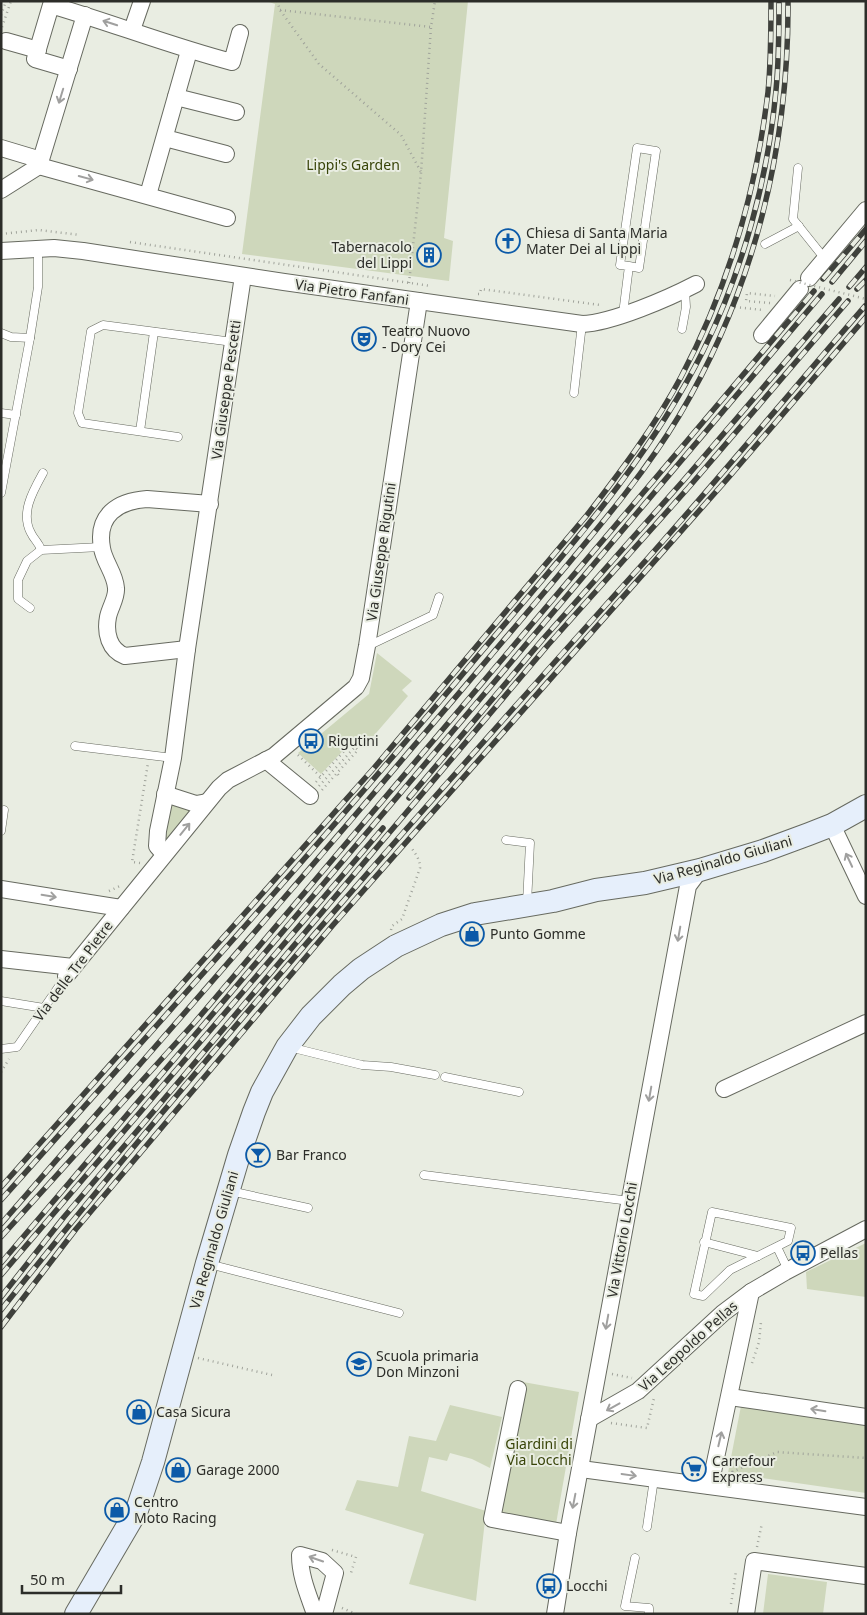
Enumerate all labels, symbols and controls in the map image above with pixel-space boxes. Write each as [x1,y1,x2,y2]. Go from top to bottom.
one-way arrow [102,18,118,28]
one-way arrow [55,87,65,103]
park label: Lippi's Garden [306,155,400,174]
one-way arrow [78,174,94,183]
place label: Chiesa di Santa Maria Mater Dei al Lippi [526,223,668,258]
church icon: Chiesa di Santa Maria Mater Dei al Lippi [495,228,521,254]
place label: Tabernacolo del Lippi [331,237,412,272]
building icon: Tabernacolo del Lippi [416,242,442,268]
street label: Via Pietro Fanfani [294,274,410,309]
street label: Via Giuseppe Pescetti [206,319,245,461]
place label: Teatro Nuovo - Dory Cei [382,321,470,356]
theatre icon: Teatro Nuovo - Dory Cei [351,326,377,352]
street label: Via Giuseppe Rigutini [361,481,400,622]
bus stop icon: Rigutini [298,728,324,754]
place label: Rigutini [328,731,379,750]
one-way arrow [179,823,190,836]
street label: Via Reginaldo Giuliani [652,831,794,888]
one-way arrow [844,853,854,868]
one-way arrow [41,892,57,902]
street label: Via delle Tre Pietre [29,916,117,1025]
shop icon: Punto Gomme [459,921,485,947]
place label: Punto Gomme [490,924,586,943]
one-way arrow [674,926,684,942]
one-way arrow [644,1085,654,1101]
bar icon: Bar Franco [245,1142,271,1168]
place label: Bar Franco [276,1145,347,1164]
street label: Via Reginaldo Giuliani [185,1169,242,1311]
street label: Via Vittorio Locchi [602,1181,641,1299]
bus stop icon: Pellas [790,1240,816,1266]
place label: Pellas [820,1243,858,1262]
street label: Via Leopoldo Pellas [634,1296,741,1395]
one-way arrow [602,1314,612,1330]
place label: Scuola primaria Don Minzoni [376,1346,479,1381]
school or university icon: Scuola primaria Don Minzoni [346,1351,372,1377]
shop icon: Casa Sicura [126,1399,152,1425]
place label: Casa Sicura [156,1402,231,1421]
one-way arrow [605,1402,620,1412]
one-way arrow [810,1405,826,1415]
one-way arrow [716,1431,725,1447]
park label: Giardini di Via Locchi [505,1434,573,1469]
place label: Carrefour Express [712,1451,776,1486]
supermarket icon: Carrefour Express [681,1456,707,1482]
shop icon: Garage 2000 [165,1457,191,1483]
place label: Garage 2000 [196,1460,280,1479]
one-way arrow [621,1471,637,1481]
place label: Centro Moto Racing [134,1492,217,1527]
one-way arrow [569,1493,579,1509]
shop icon: Centro Moto Racing [104,1497,130,1523]
one-way arrow [308,1554,324,1564]
scale bar [22,1562,121,1594]
text: 50 m [30,1569,65,1589]
bus stop icon: Locchi [536,1573,562,1599]
place label: Locchi [566,1576,608,1595]

